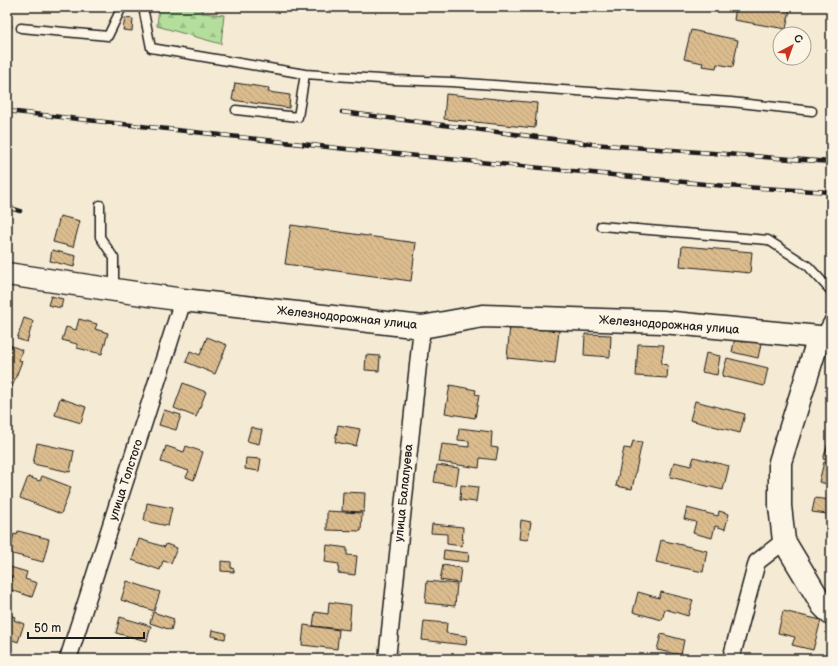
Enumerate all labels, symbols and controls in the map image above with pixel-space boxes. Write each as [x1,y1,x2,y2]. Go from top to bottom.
north arrow [772,26,812,66]
text: С [791,31,806,46]
street label: Железнодорожная улица [276,303,418,333]
street label: Железнодорожная улица [598,313,740,337]
street label: улица Толстого [106,437,146,523]
street label: улица Балалуева [391,443,417,543]
scale bar [28,614,144,640]
text: 50 m [34,621,61,636]

